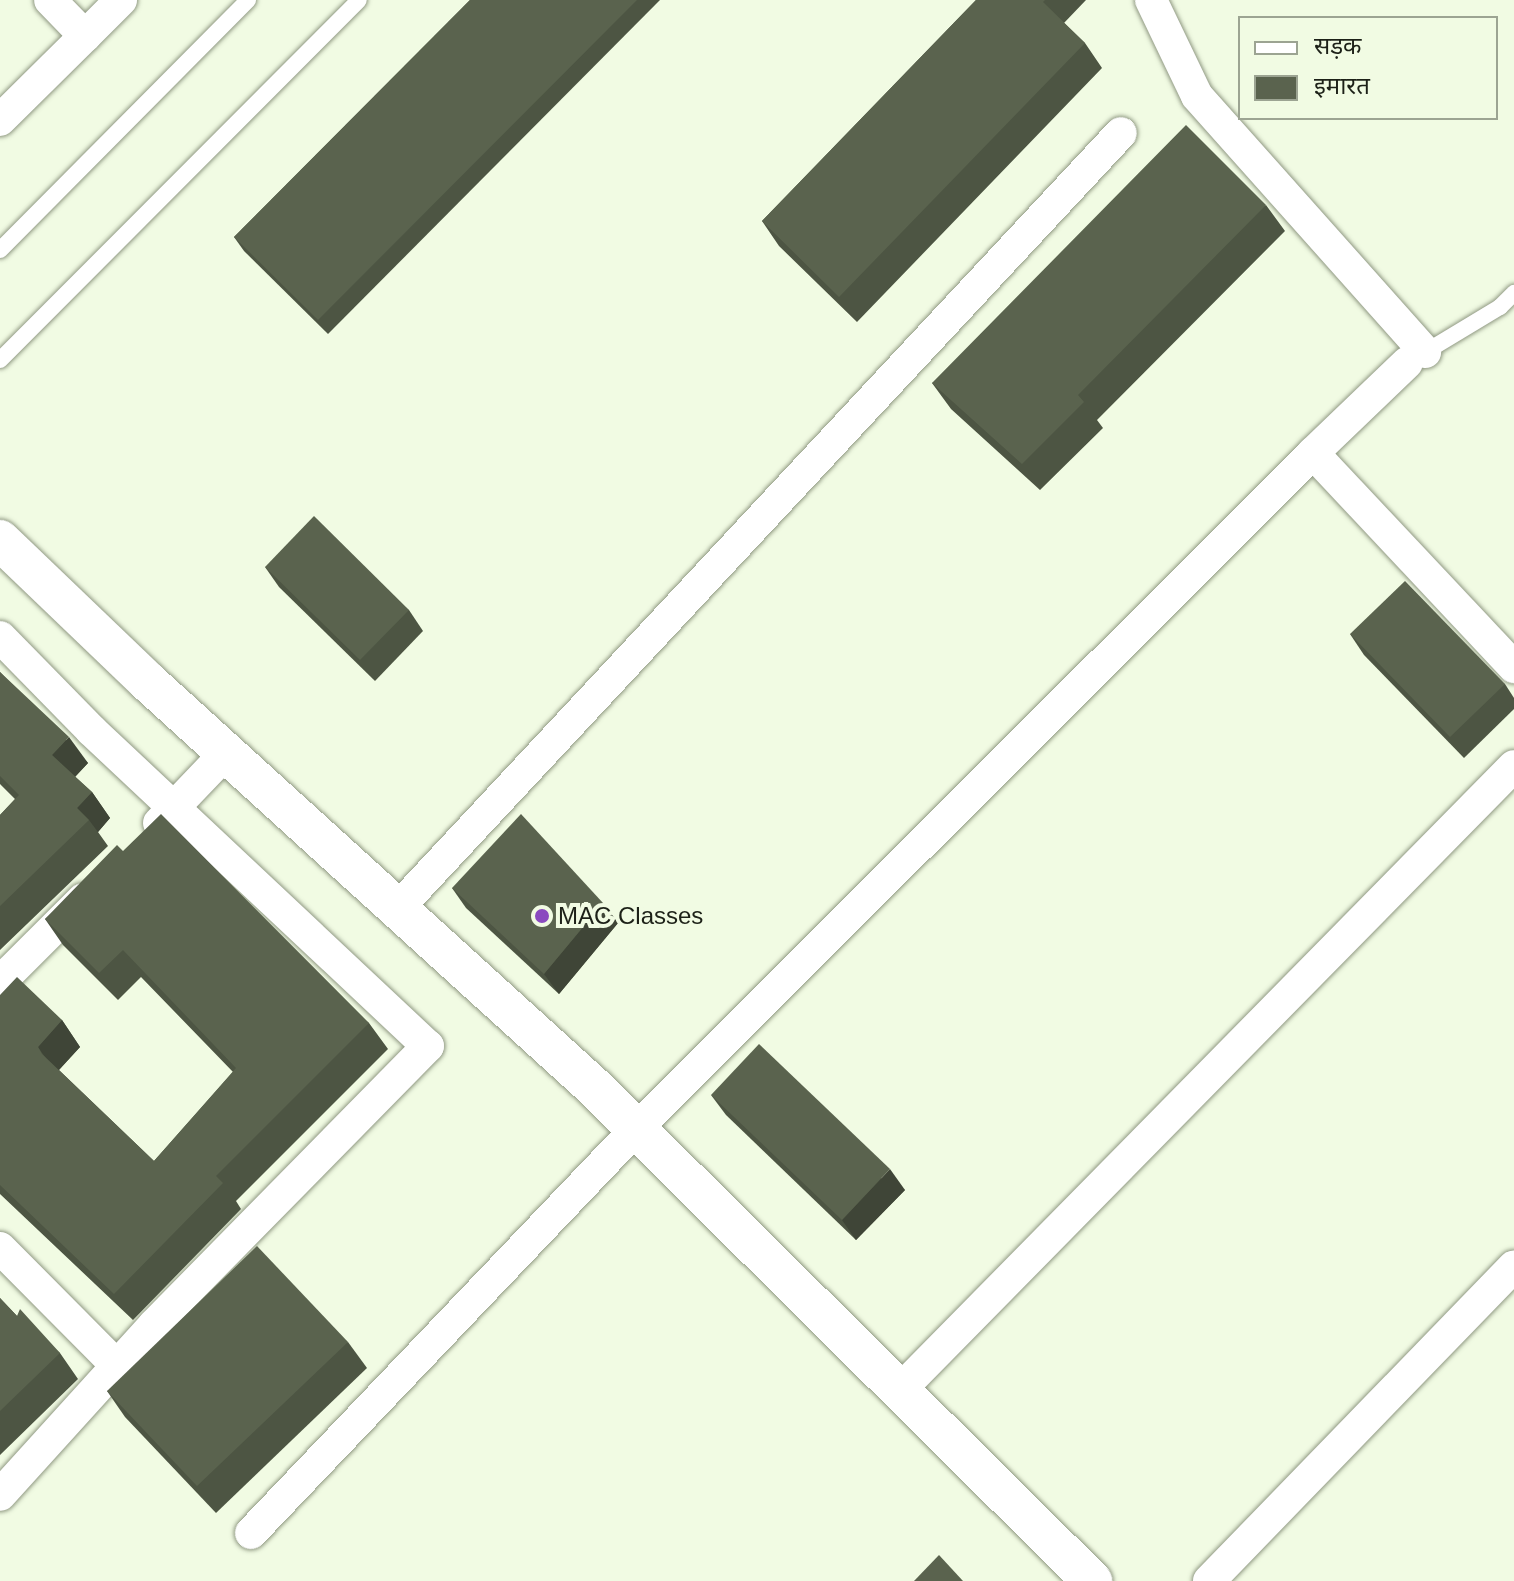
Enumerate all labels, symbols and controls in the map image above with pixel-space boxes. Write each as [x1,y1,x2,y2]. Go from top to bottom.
legend [1238,16,1498,120]
text: सड़क [1314,32,1362,59]
text: इमारत [1314,72,1370,99]
place label: MAC Classes [558,902,703,930]
marker: MAC Classes [533,907,551,925]

